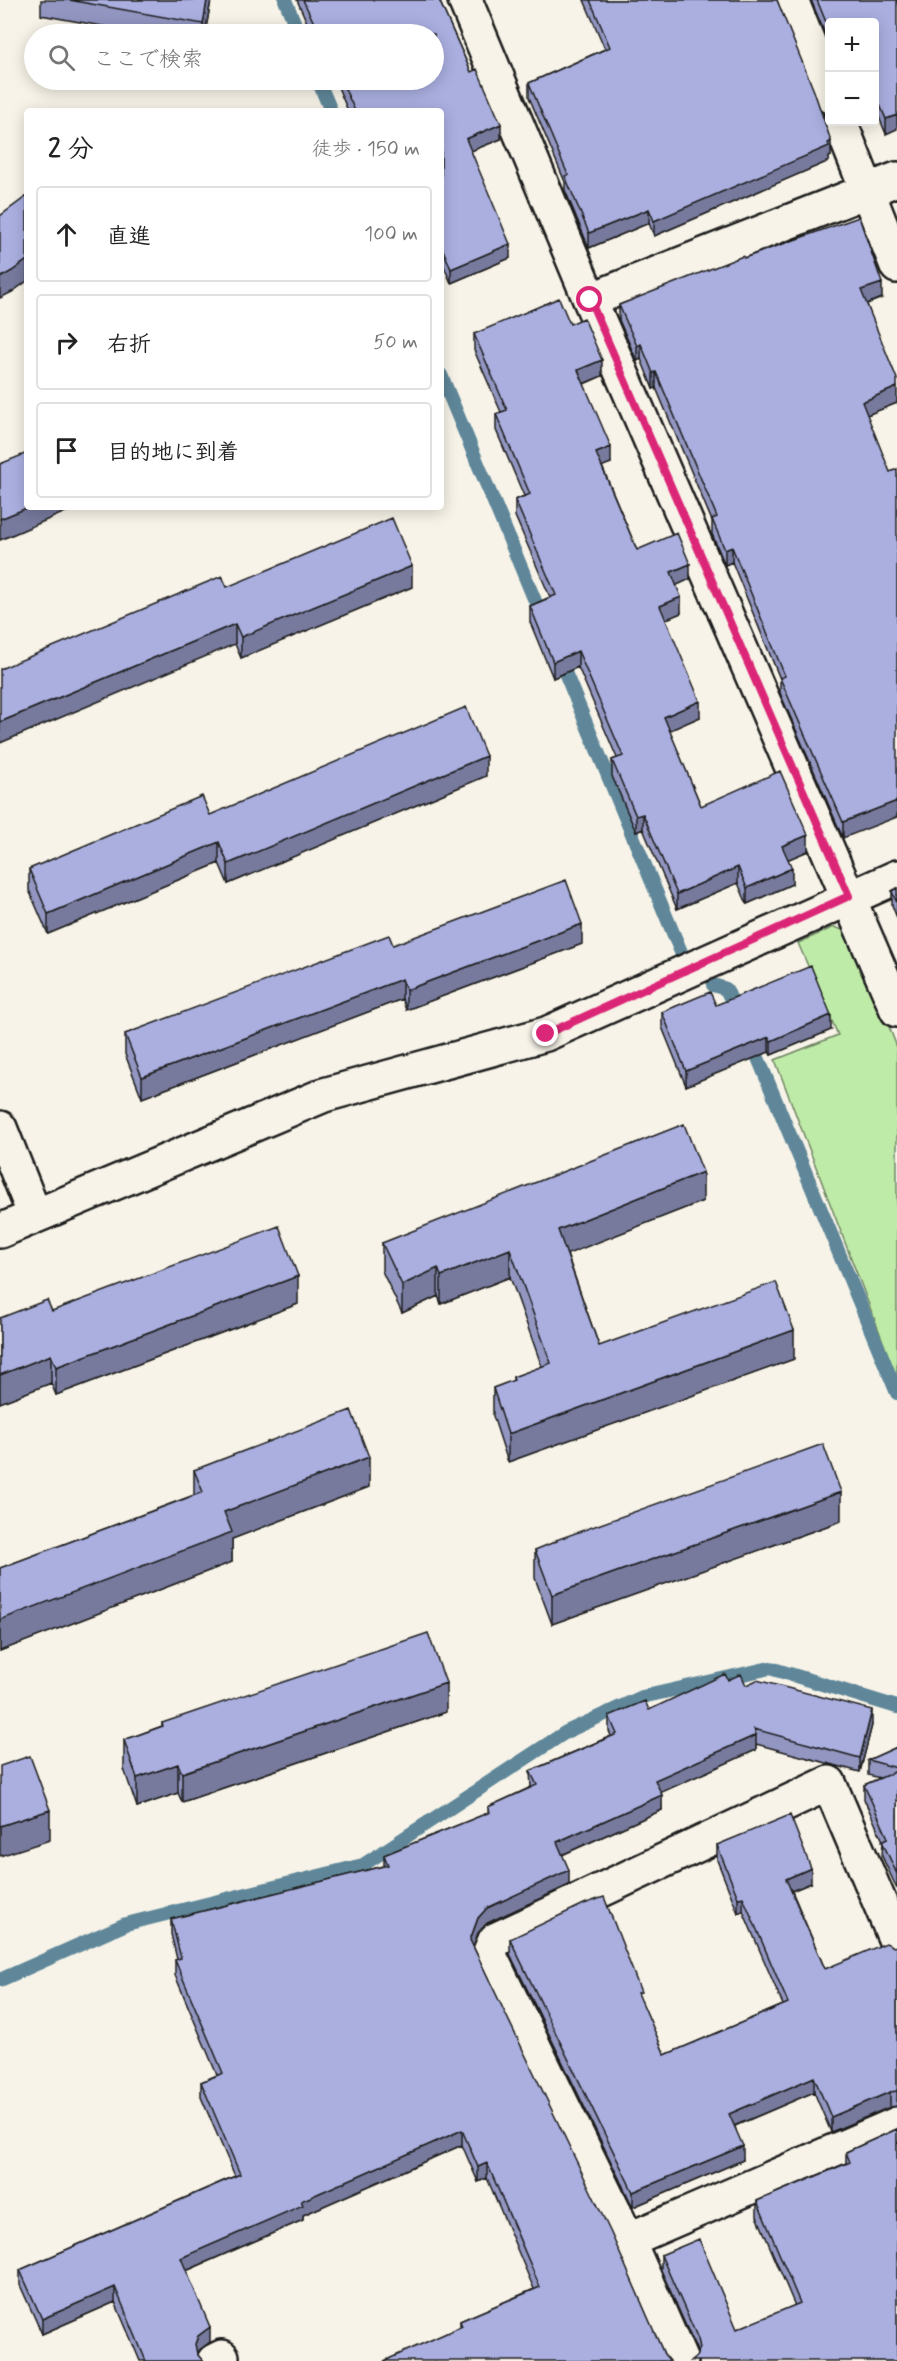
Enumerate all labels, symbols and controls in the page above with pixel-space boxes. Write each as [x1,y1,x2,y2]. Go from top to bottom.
map controls [825,18,879,126]
button: + [825,18,879,72]
search box [24,24,444,90]
icon: search [45,41,78,74]
text: ここで検索 [93,46,203,74]
button: − [825,72,879,126]
text: 2 分 [48,133,94,167]
text: 徒歩 · 150 m [312,136,420,163]
icon: ahead [50,218,83,251]
text: 100 m [364,221,418,248]
text: 直進 [107,223,151,251]
route start [576,286,602,312]
icon: right [50,326,83,359]
text: 50 m [373,329,418,356]
text: 右折 [107,331,151,359]
icon: arrive [50,434,83,467]
text: 目的地に到着 [107,439,239,467]
route end [532,1020,558,1046]

